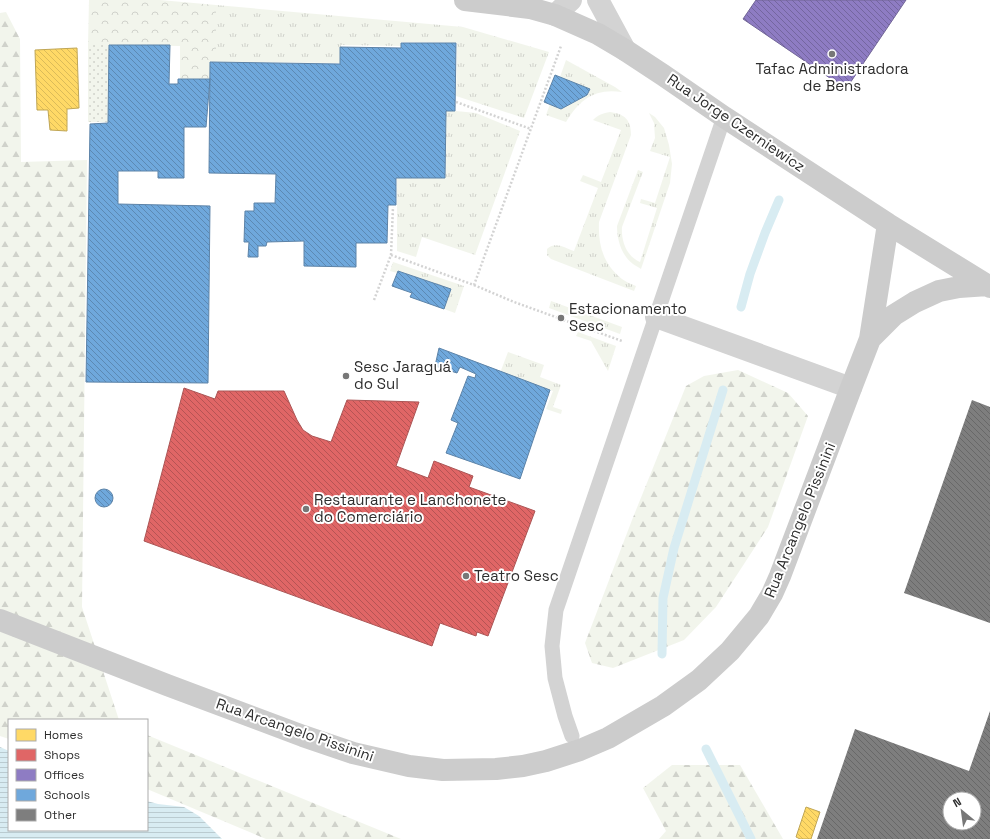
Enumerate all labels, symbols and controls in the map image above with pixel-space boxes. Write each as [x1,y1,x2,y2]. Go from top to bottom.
marker: Tafac Administradora de Bens [827,49,837,59]
place label: Tafac Administradora de Bens [755,59,909,95]
street label: Rua Jorge Czerniewicz [664,69,809,176]
place label: Estacionamento Sesc [569,299,687,335]
marker: Estacionamento Sesc [556,313,566,323]
place label: Sesc Jaraguá do Sul [354,357,452,393]
marker: Sesc Jaraguá do Sul [341,371,351,381]
street label: Rua Arcangelo Pissinini [760,439,839,600]
place label: Restaurante e Lanchonete do Comerciário [314,490,507,526]
marker: Restaurante e Lanchonete do Comerciário [301,504,311,514]
place label: Teatro Sesc [474,566,559,585]
marker: Teatro Sesc [461,571,471,581]
street label: Rua Arcangelo Pissinini [214,694,377,765]
legend [8,719,148,831]
text: Homes [44,727,83,743]
text: Shops [44,747,80,763]
text: Offices [44,767,84,783]
text: Schools [44,787,90,803]
north arrow [942,791,982,831]
text: N [951,794,964,810]
text: Other [44,807,77,823]

